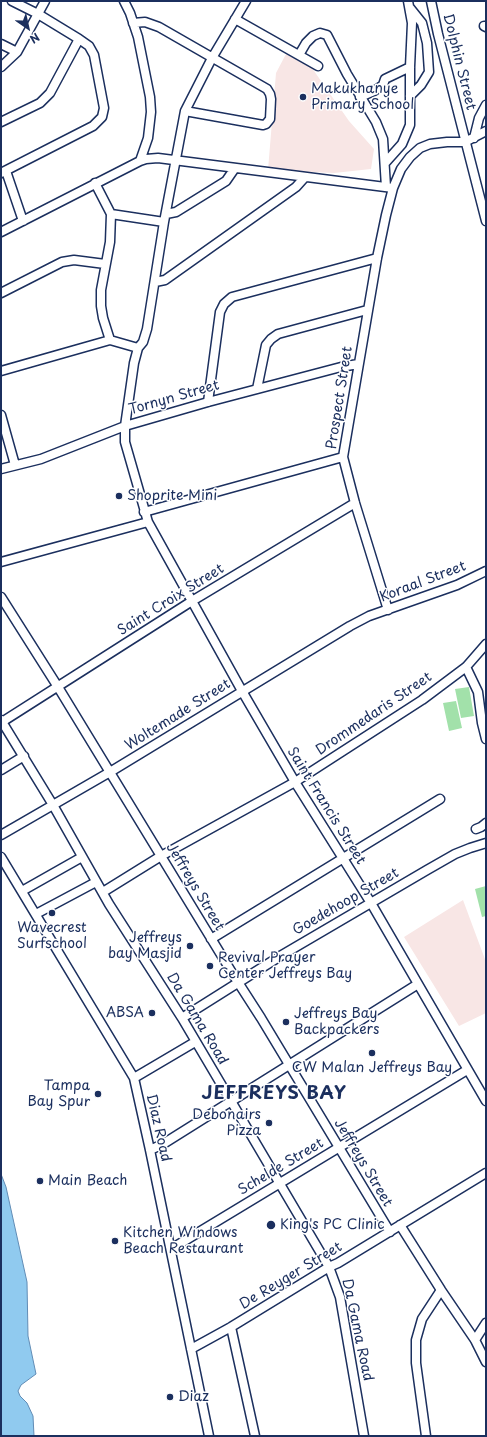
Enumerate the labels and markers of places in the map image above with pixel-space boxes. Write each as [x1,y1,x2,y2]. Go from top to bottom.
place label: Makukhanye Primary School [311,81,414,114]
marker: Makukhanye Primary School [298,92,308,102]
place label: Shoprite Mini [127,488,217,504]
marker: Shoprite Mini [114,491,124,501]
marker: Wavecrest Surfschool [47,908,57,918]
place label: Wavecrest Surfschool [17,920,87,952]
place label: Jeffreys bay Masjid [108,930,182,962]
marker: Jeffreys bay Masjid [185,941,195,951]
place label: Revival Prayer Center Jeffreys Bay [218,950,352,982]
marker: Revival Prayer Center Jeffreys Bay [205,961,215,971]
place label: ABSA [106,1005,144,1021]
place label: Jeffreys Bay Backpackers [294,1006,379,1038]
marker: ABSA [147,1008,157,1018]
marker: Jeffreys Bay Backpackers [281,1017,291,1027]
marker: CW Malan Jeffreys Bay [367,1048,377,1058]
place label: CW Malan Jeffreys Bay [292,1060,452,1076]
place label: Tampa Bay Spur [28,1078,90,1110]
marker: Tampa Bay Spur [93,1089,103,1099]
place label: Debonairs Pizza [192,1107,261,1140]
marker: Debonairs Pizza [264,1118,274,1128]
place label: Main Beach [48,1173,127,1189]
marker: Main Beach [35,1176,45,1186]
place label: King's PC Clinic [280,1217,385,1233]
marker: King's PC Clinic [265,1219,277,1231]
place label: Kitchen Windows Beach Restaurant [123,1225,243,1258]
marker: Kitchen Windows Beach Restaurant [110,1236,120,1246]
place label: Diaz [178,1389,209,1405]
marker: Diaz [165,1392,175,1402]

